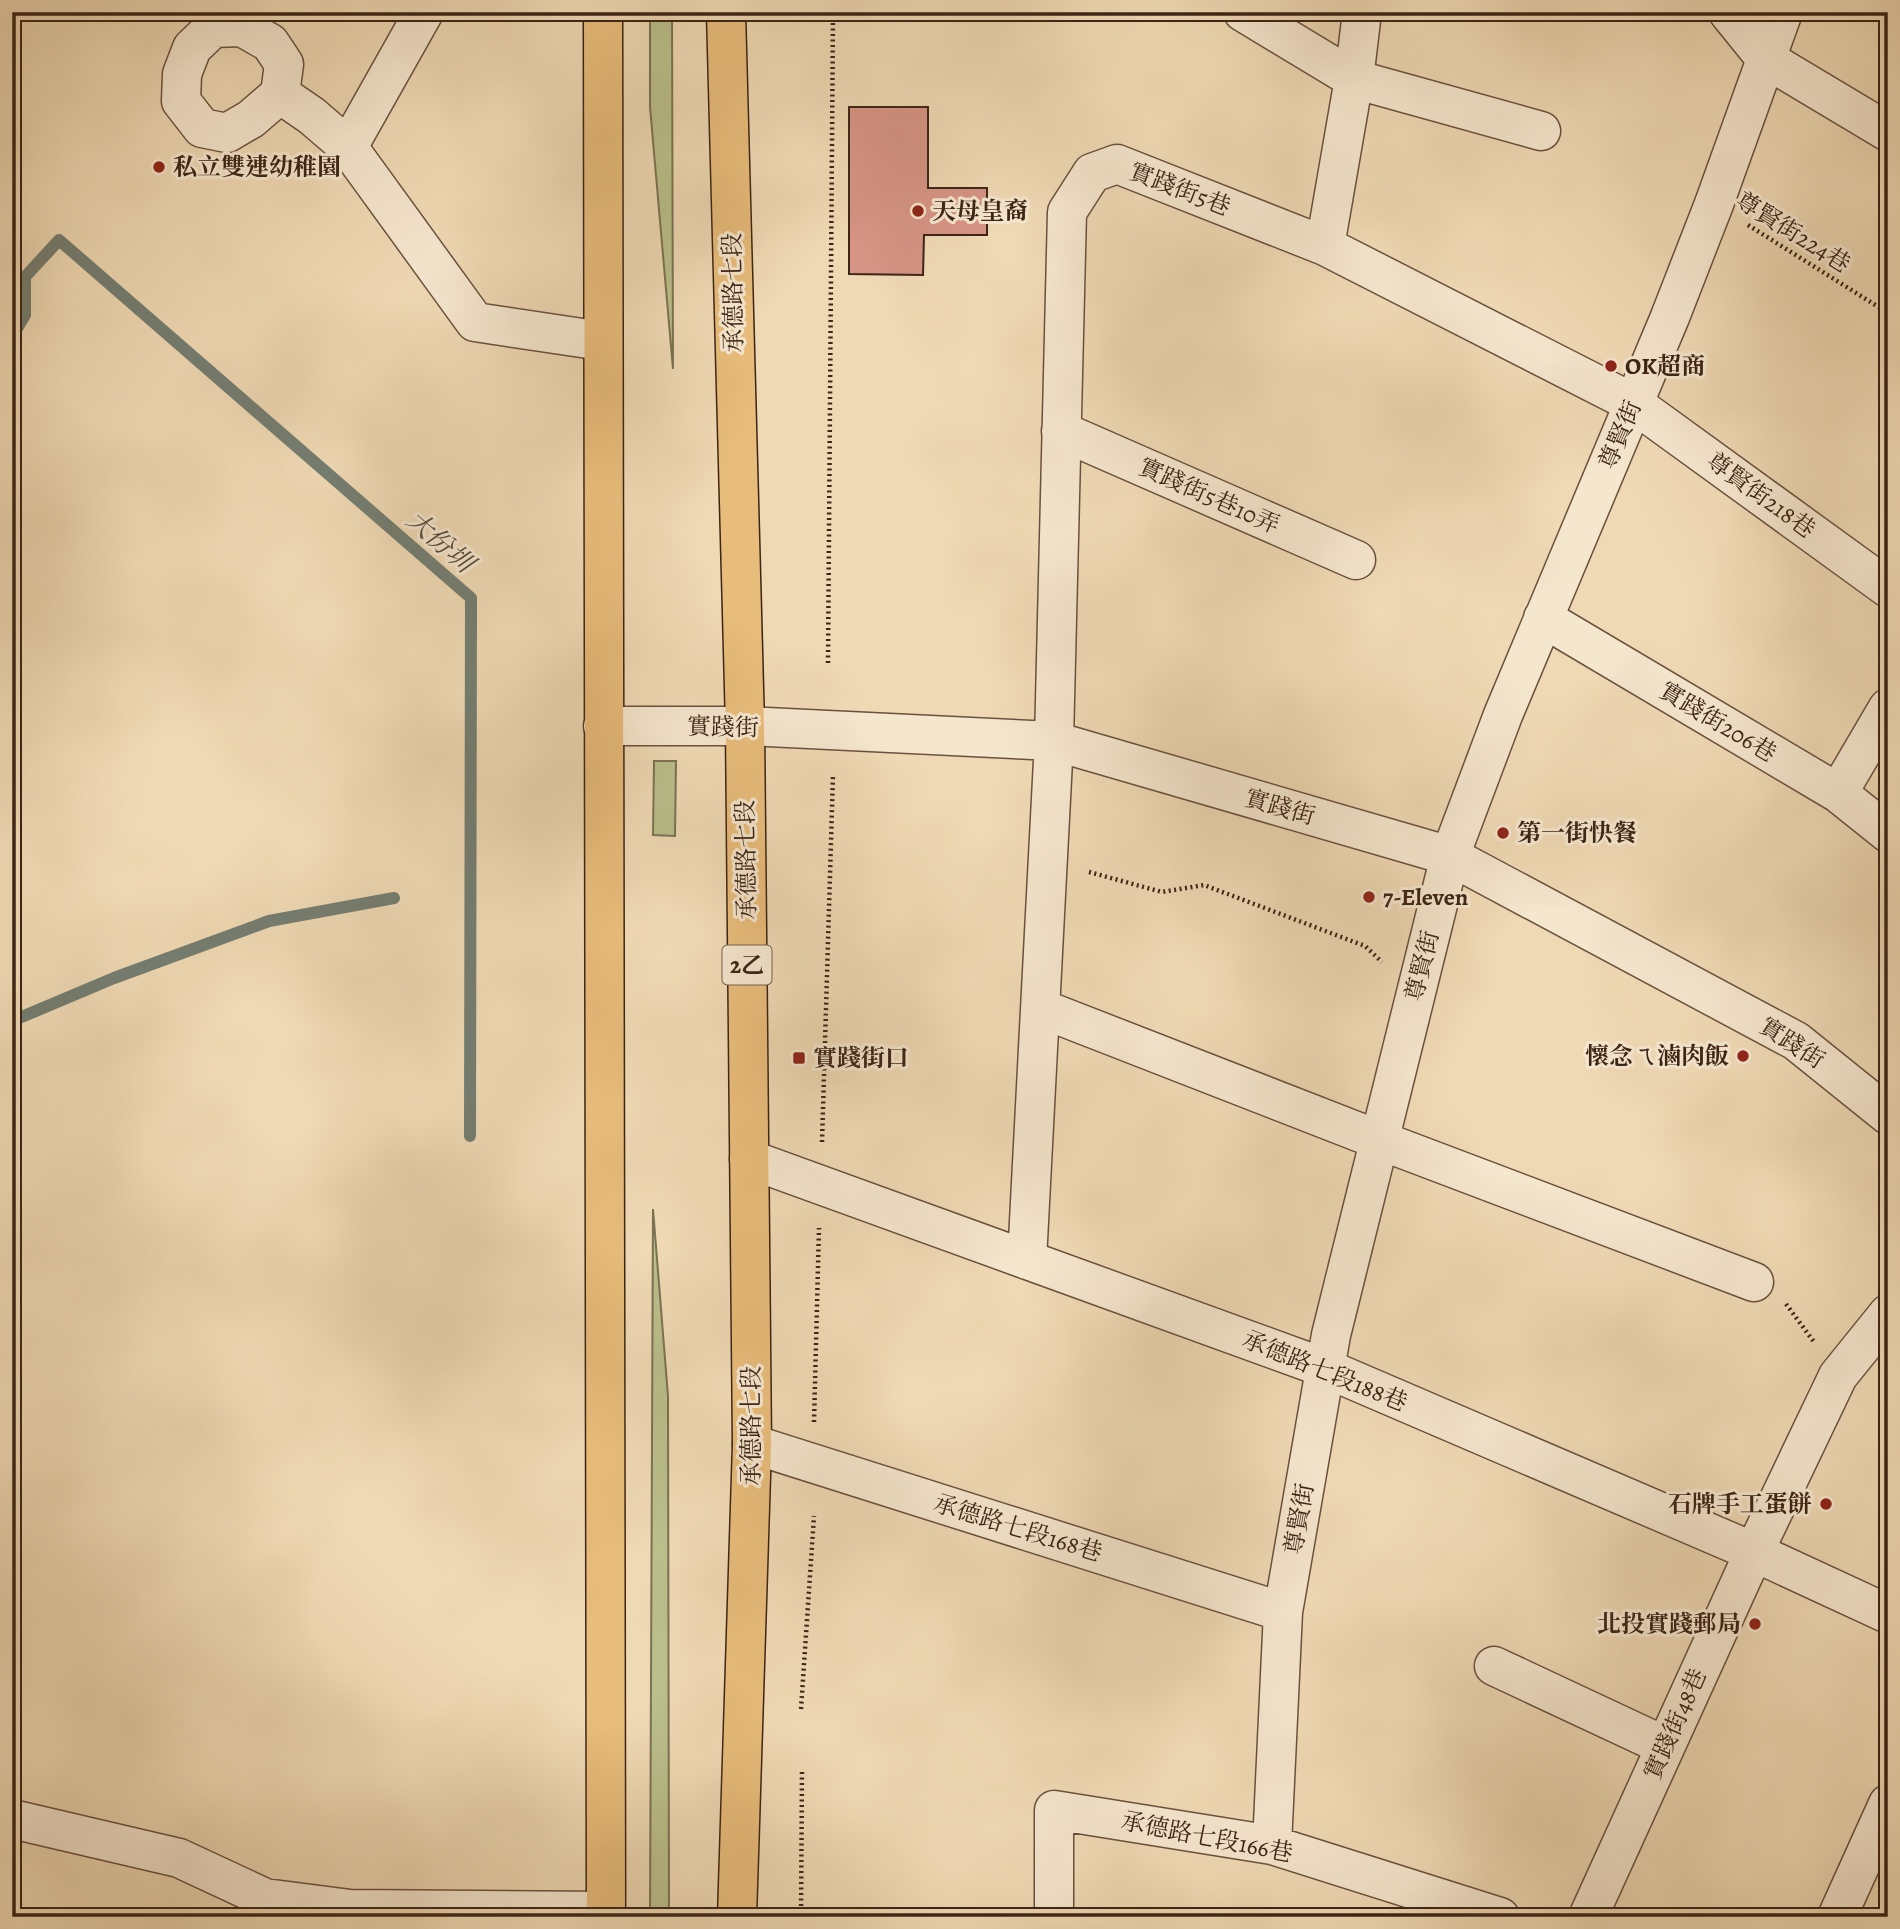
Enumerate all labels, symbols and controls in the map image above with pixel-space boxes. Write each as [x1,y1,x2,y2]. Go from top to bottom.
place label: 私立雙連幼稚園 [173,151,341,183]
street label: 實踐街5巷 [1125,155,1235,223]
marker: 私立雙連幼稚園 [151,159,167,175]
street label: 尊賢街224巷 [1730,184,1856,280]
place label: 天母皇裔 [932,195,1028,227]
marker: 天母皇裔 [910,203,926,219]
street label: 承德路七段 [716,233,750,353]
place label: OK超商 [1625,350,1705,382]
marker: OK超商 [1603,358,1619,374]
street label: 尊賢街 [1591,396,1649,474]
street label: 尊賢街218巷 [1700,445,1822,545]
street label: 實踐街5巷10弄 [1133,451,1285,541]
water label: 大份圳 [399,503,484,583]
street label: 實踐街206巷 [1653,674,1783,770]
street label: 實踐街 [687,710,759,744]
street label: 實踐街 [1241,782,1319,832]
street label: 承德路七段 [729,800,763,920]
place label: 第一街快餐 [1517,817,1637,849]
marker: 第一街快餐 [1495,825,1511,841]
place label: 7-Eleven [1383,881,1469,913]
marker: 7-Eleven [1361,889,1377,905]
street label: 尊賢街 [1398,927,1446,1005]
road number: 2乙 [722,946,772,984]
street label: 實踐街 [1753,1010,1831,1076]
place label: 懷念ㄟ滷肉飯 [1585,1040,1729,1072]
place label: 實踐街口 [813,1042,909,1074]
marker: 懷念ㄟ滷肉飯 [1735,1048,1751,1064]
marker: 實踐街口 [791,1050,807,1066]
street label: 承德路七段188巷 [1238,1323,1412,1419]
street label: 承德路七段 [735,1366,767,1486]
street label: 尊賢街 [1277,1481,1321,1557]
street label: 承德路七段168巷 [930,1487,1106,1569]
place label: 石牌手工蛋餅 [1668,1488,1812,1520]
marker: 石牌手工蛋餅 [1818,1496,1834,1512]
place label: 北投實踐郵局 [1597,1608,1741,1640]
marker: 北投實踐郵局 [1747,1616,1763,1632]
street label: 實踐街48巷 [1636,1663,1714,1785]
street label: 承德路七段166巷 [1118,1805,1296,1869]

